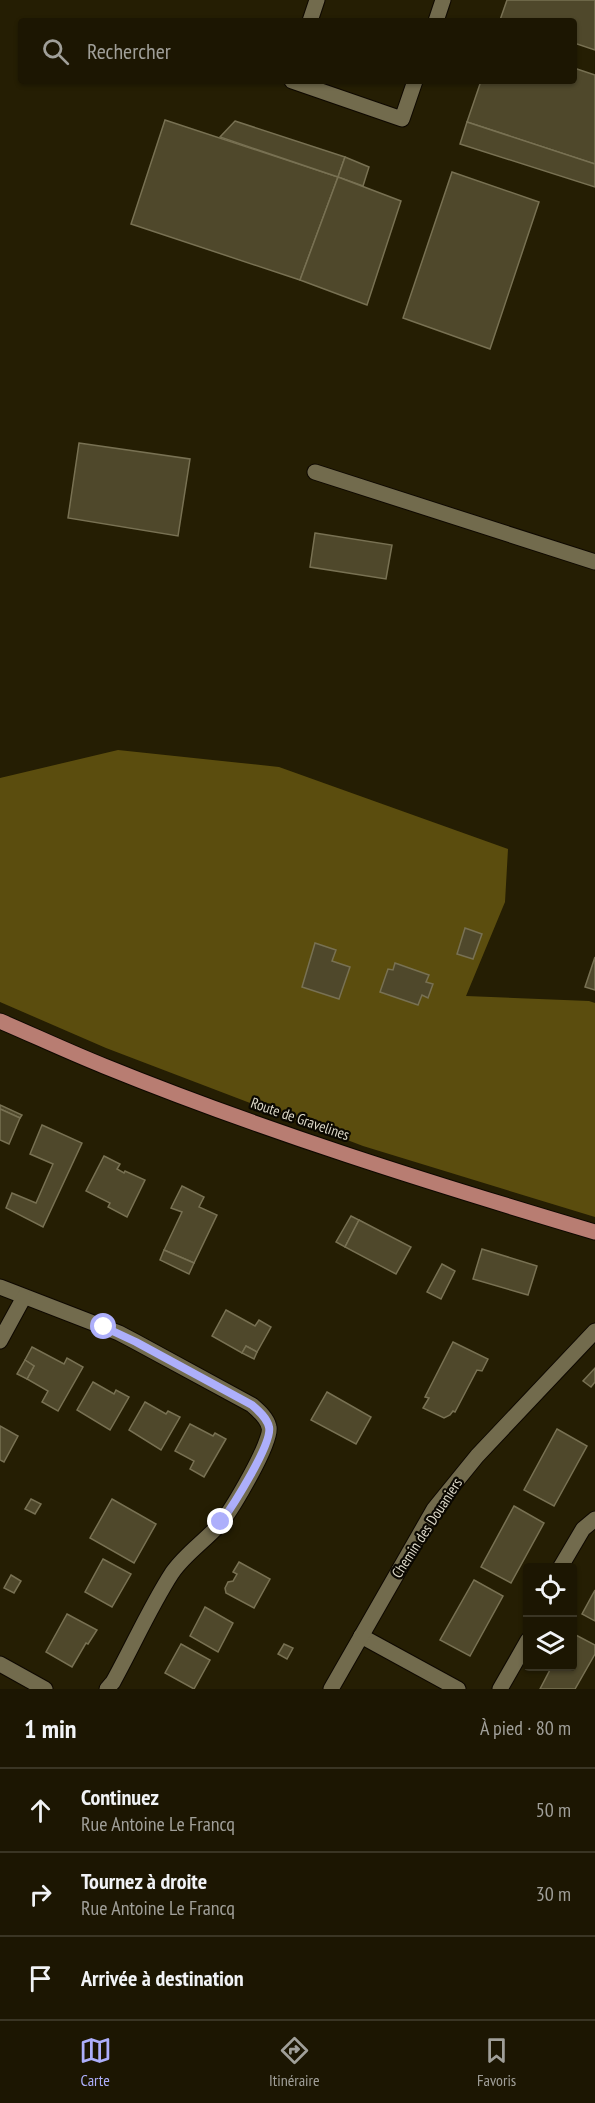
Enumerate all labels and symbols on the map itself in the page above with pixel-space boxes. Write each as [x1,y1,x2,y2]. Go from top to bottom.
street label: Route de Gravelines [248,1093,352,1144]
route start [90,1313,116,1339]
street label: Chemin des Douaniers [387,1474,466,1581]
route end [207,1508,233,1534]

